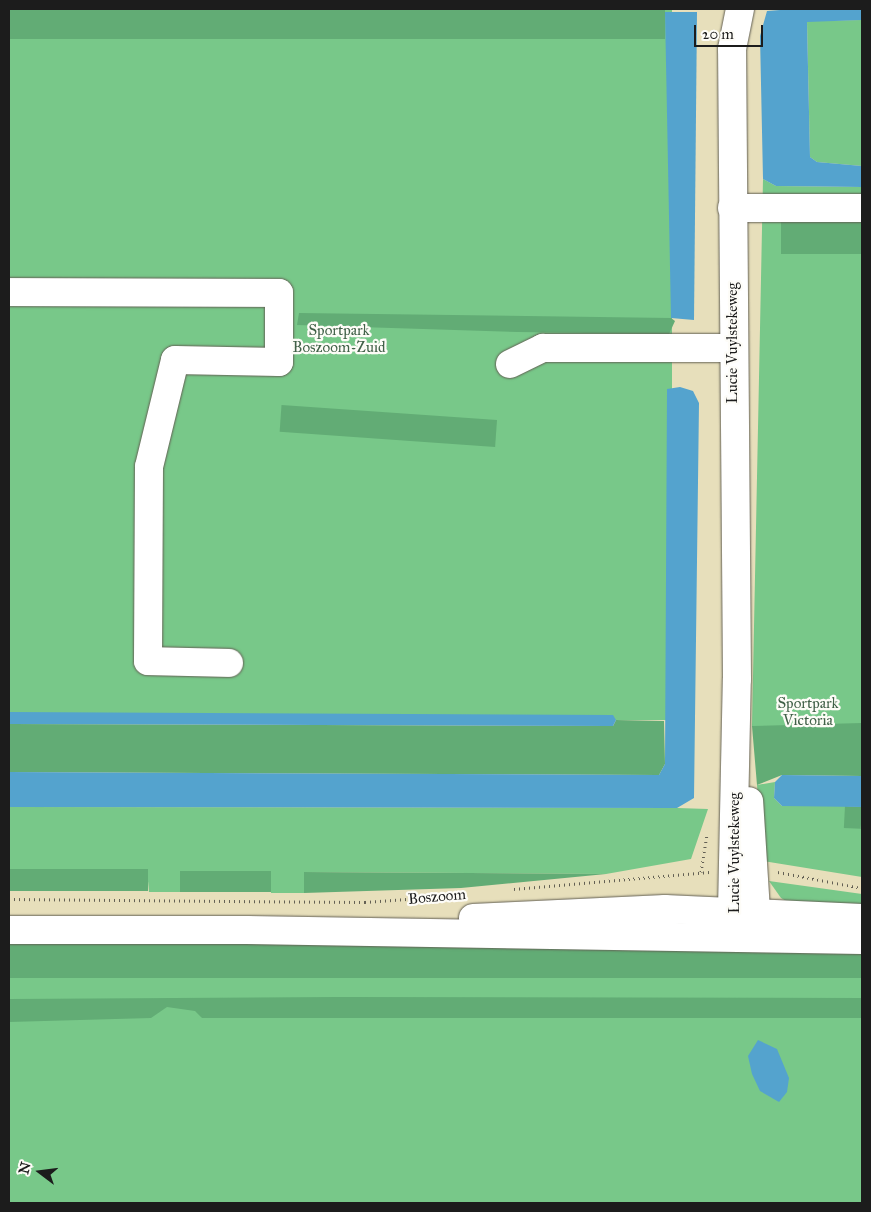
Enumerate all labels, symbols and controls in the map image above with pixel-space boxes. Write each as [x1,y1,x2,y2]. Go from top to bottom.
scale bar [696,15,765,47]
text: 20 m [702,25,734,43]
street label: Lucie Vuylstekeweg [724,283,742,403]
park label: Sportpark Boszoom-Zuid [292,321,386,356]
park label: Sportpark Victoria [777,694,839,729]
street label: Lucie Vuylstekeweg [726,793,744,913]
street label: Boszoom [407,886,467,908]
north arrow [15,1147,65,1197]
text: N [15,1160,35,1176]

